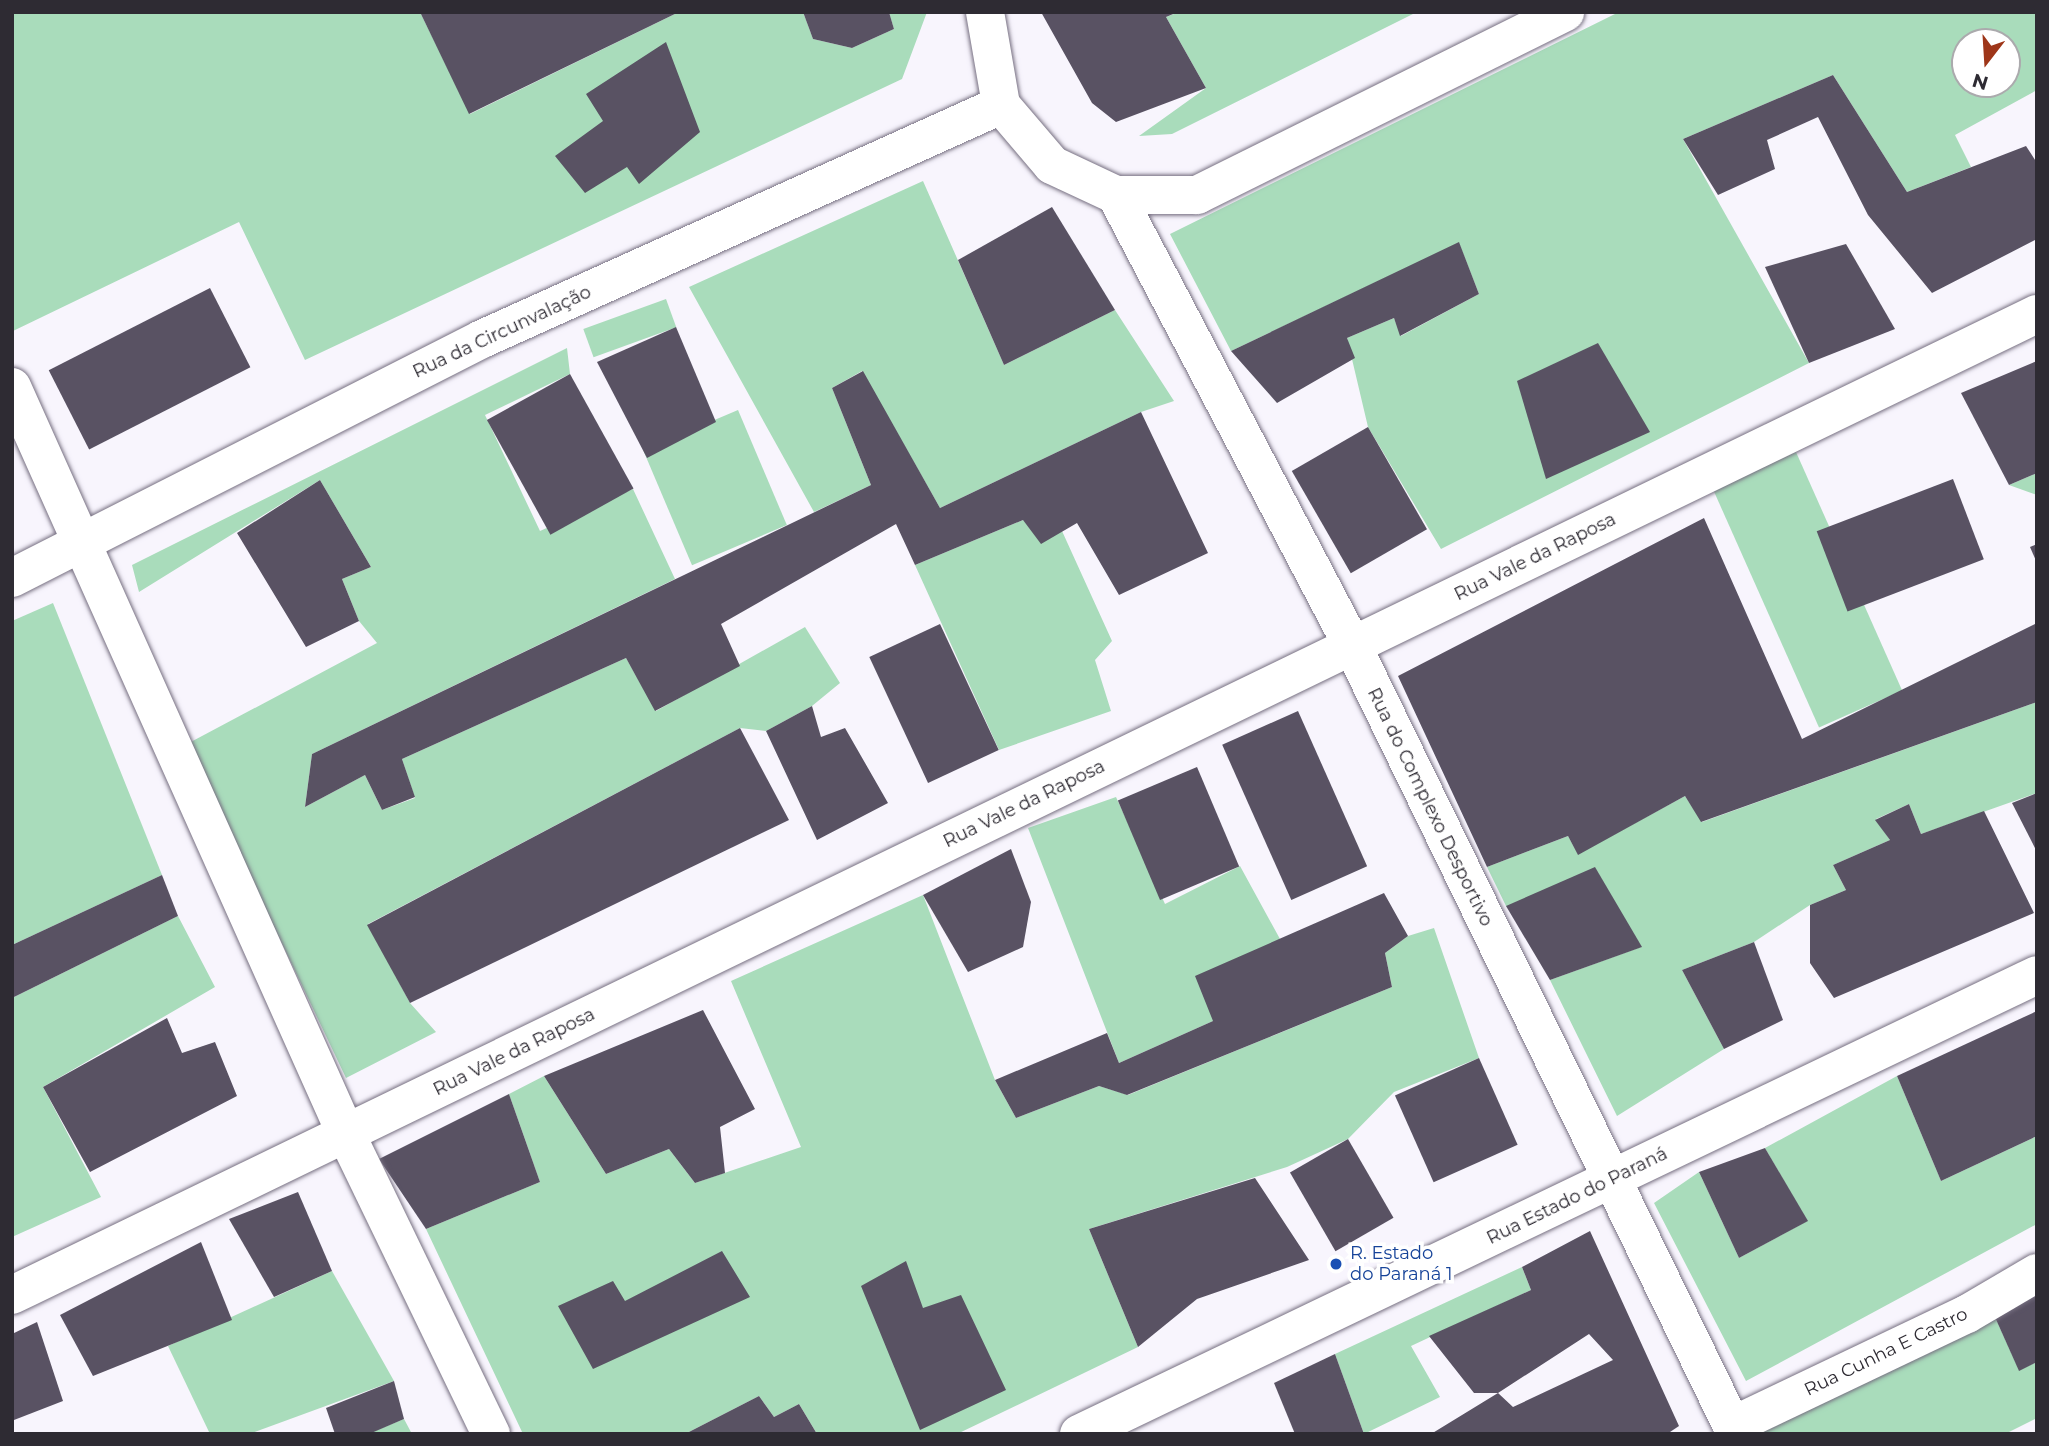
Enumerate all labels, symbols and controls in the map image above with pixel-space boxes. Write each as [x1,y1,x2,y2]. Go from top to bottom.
north arrow [1951,28,2021,98]
text: N [1970,68,1991,95]
street label: Rua da Circunvalação [409,281,595,383]
street label: Rua Vale da Raposa [1451,508,1619,606]
street label: Rua do Complexo Desportivo [1363,684,1497,930]
street label: Rua Vale da Raposa [940,755,1108,853]
street label: Rua Vale da Raposa [430,1003,598,1101]
street label: Rua Estado do Paraná [1483,1143,1671,1249]
place label: R. Estado do Paraná 1 [1350,1243,1453,1286]
marker: R. Estado do Paraná 1 [1328,1256,1344,1272]
street label: Rua Cunha E Castro [1801,1303,1971,1401]

